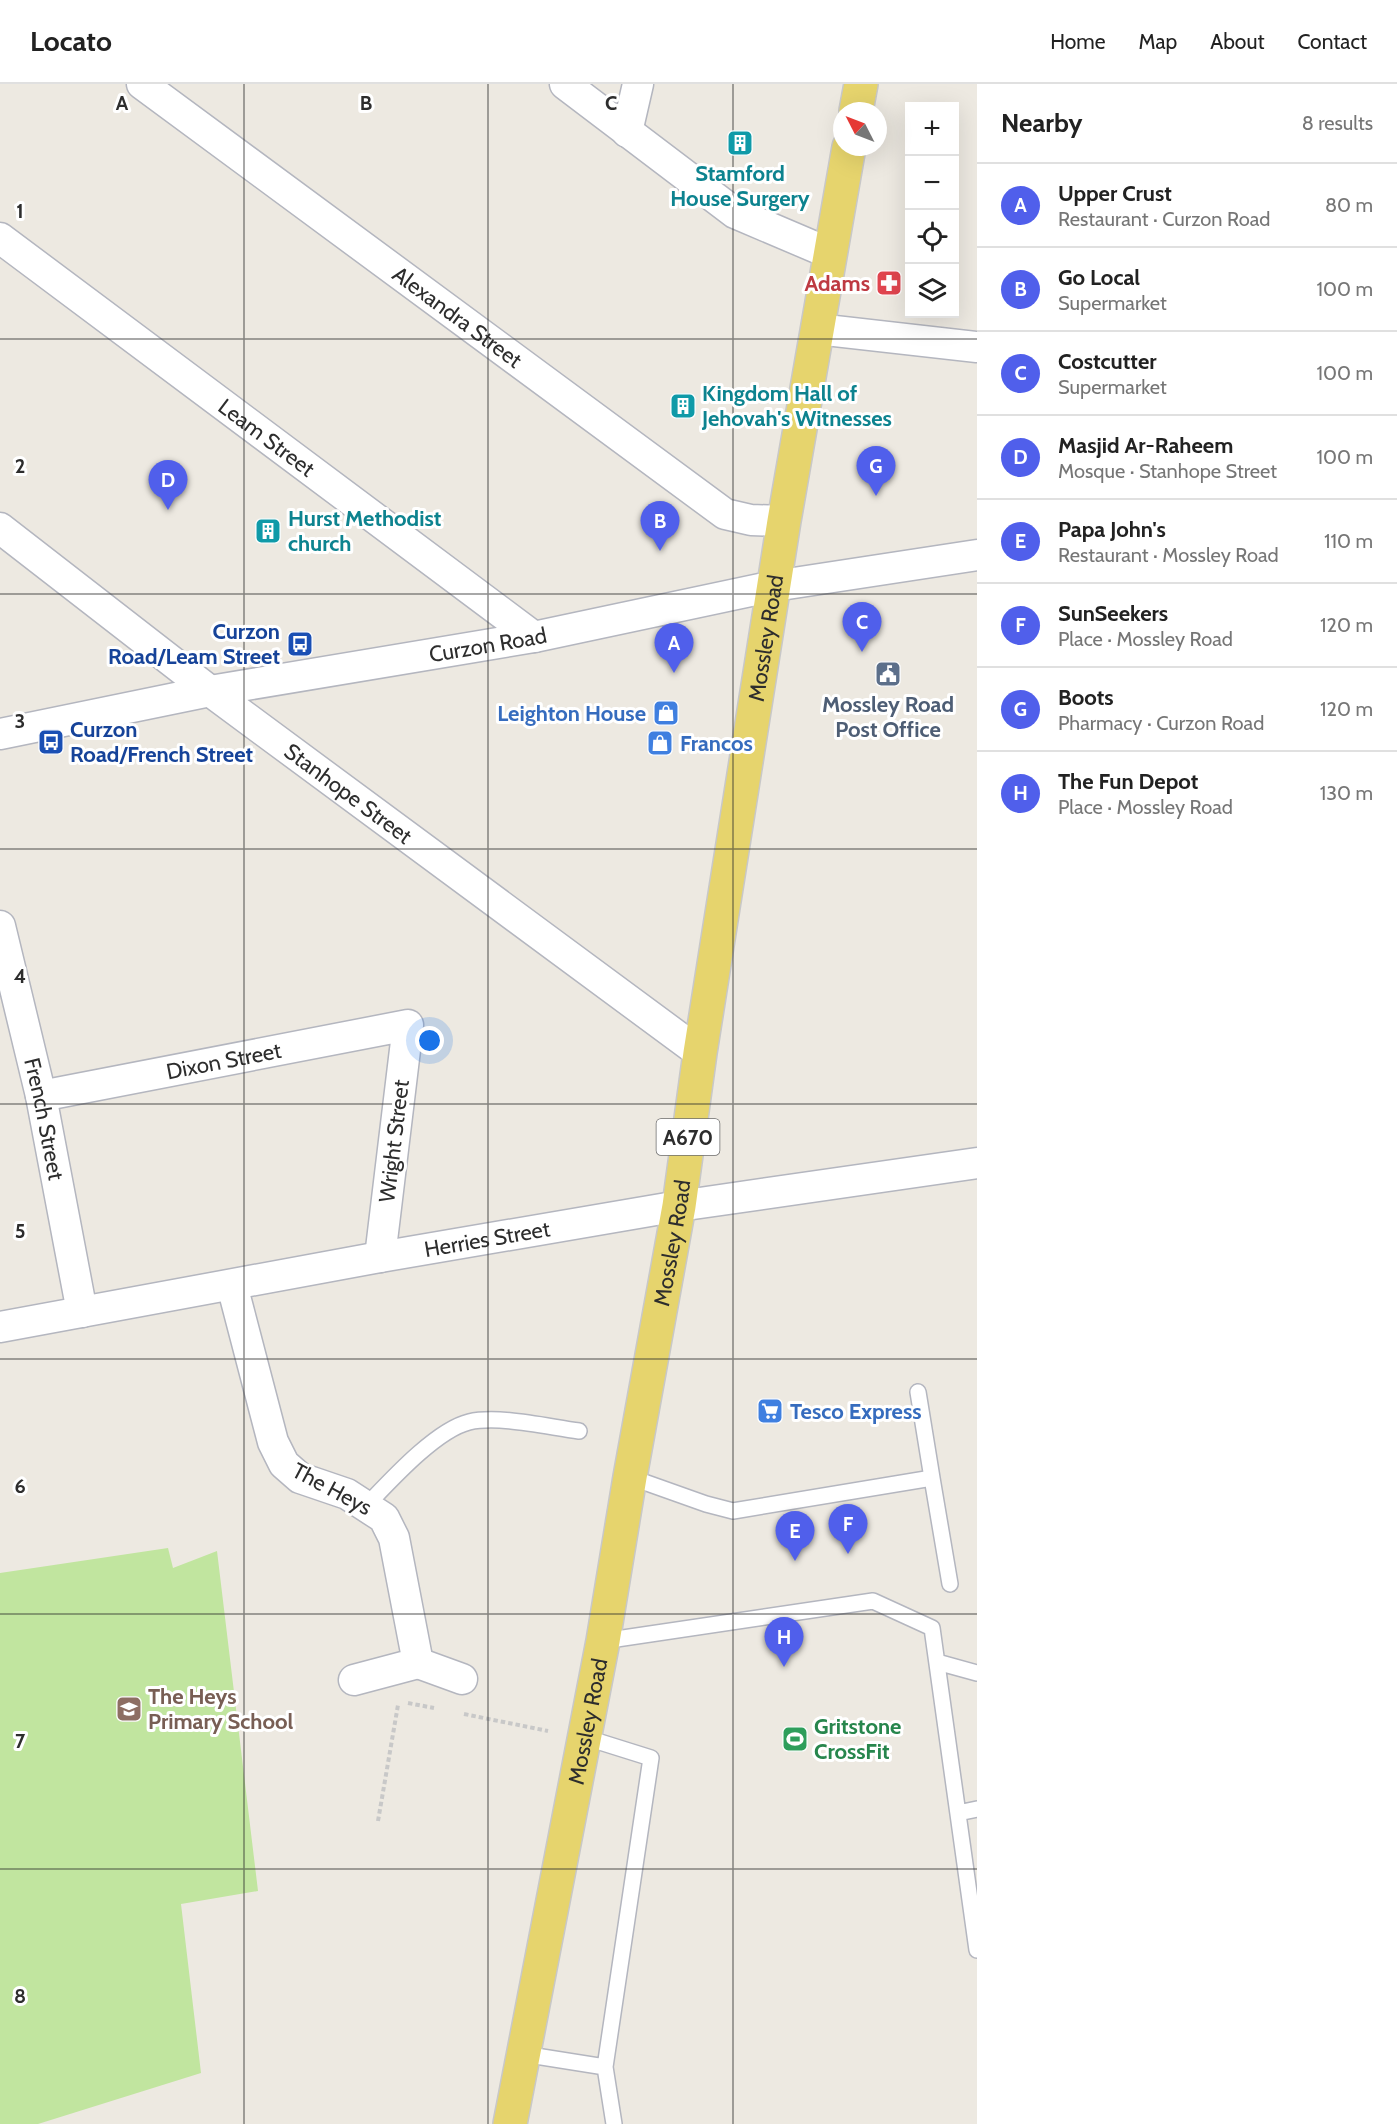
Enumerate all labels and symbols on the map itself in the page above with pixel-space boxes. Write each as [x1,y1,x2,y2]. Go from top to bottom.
text: A [116,91,129,115]
text: B [360,91,372,115]
text: C [605,91,617,115]
north arrow [833,102,887,156]
building icon: Stamford House Surgery [725,128,755,158]
place label: Stamford House Surgery [670,160,810,212]
text: 1 [16,199,24,223]
street label: Alexandra Street [387,260,528,374]
pharmacy icon: Adams [874,268,904,298]
place label: Adams [805,270,870,297]
place label: Kingdom Hall of Jehovah's Witnesses [701,380,892,432]
building icon: Kingdom Hall of Jehovah's Witnesses [668,391,698,421]
street label: Leam Street [213,393,321,482]
pin: G [856,446,896,496]
text: 2 [15,454,25,478]
pin: D [148,460,188,510]
pin: B [640,502,680,551]
place label: Hurst Methodist church [288,505,442,557]
building icon: Hurst Methodist church [253,516,283,546]
street label: Mossley Road [742,573,789,703]
pin: C [842,602,882,652]
place label: Curzon Road/Leam Street [108,618,280,670]
street label: Curzon Road [427,621,549,668]
pin: A [654,624,694,673]
bus stop icon: Curzon Road/Leam Street [285,629,315,659]
public building icon: Mossley Road Post Office [873,659,903,689]
place label: Mossley Road Post Office [822,691,954,743]
shop icon: Leighton House [651,698,681,728]
place label: Leighton House [497,700,646,727]
text: 3 [15,709,25,733]
place label: Curzon Road/French Street [70,716,253,768]
bus stop icon: Curzon Road/French Street [36,727,66,757]
shop icon: Francos [645,728,675,758]
place label: Francos [680,730,753,757]
street label: Stanhope Street [279,737,418,850]
text: 4 [14,964,26,988]
your location [415,1026,444,1055]
street label: Dixon Street [164,1036,284,1085]
street label: French Street [19,1055,70,1183]
street label: Wright Street [373,1078,415,1204]
road number: A670 [656,1119,720,1155]
street label: Mossley Road [648,1178,696,1308]
street label: Herries Street [422,1215,552,1263]
text: 5 [15,1219,25,1243]
supermarket icon: Tesco Express [755,1396,785,1426]
place label: Tesco Express [790,1398,922,1425]
street label: The Heys [288,1457,376,1521]
text: 6 [14,1474,26,1498]
pin: F [828,1504,868,1554]
pin: E [776,1512,814,1561]
pin: H [764,1618,804,1667]
street label: Mossley Road [562,1656,613,1787]
place label: The Heys Primary School [148,1683,294,1735]
school or university icon: The Heys Primary School [114,1694,144,1724]
place label: Gritstone CrossFit [814,1713,901,1765]
sports icon: Gritstone CrossFit [780,1724,810,1754]
text: 7 [15,1729,26,1753]
text: 8 [14,1984,26,2008]

